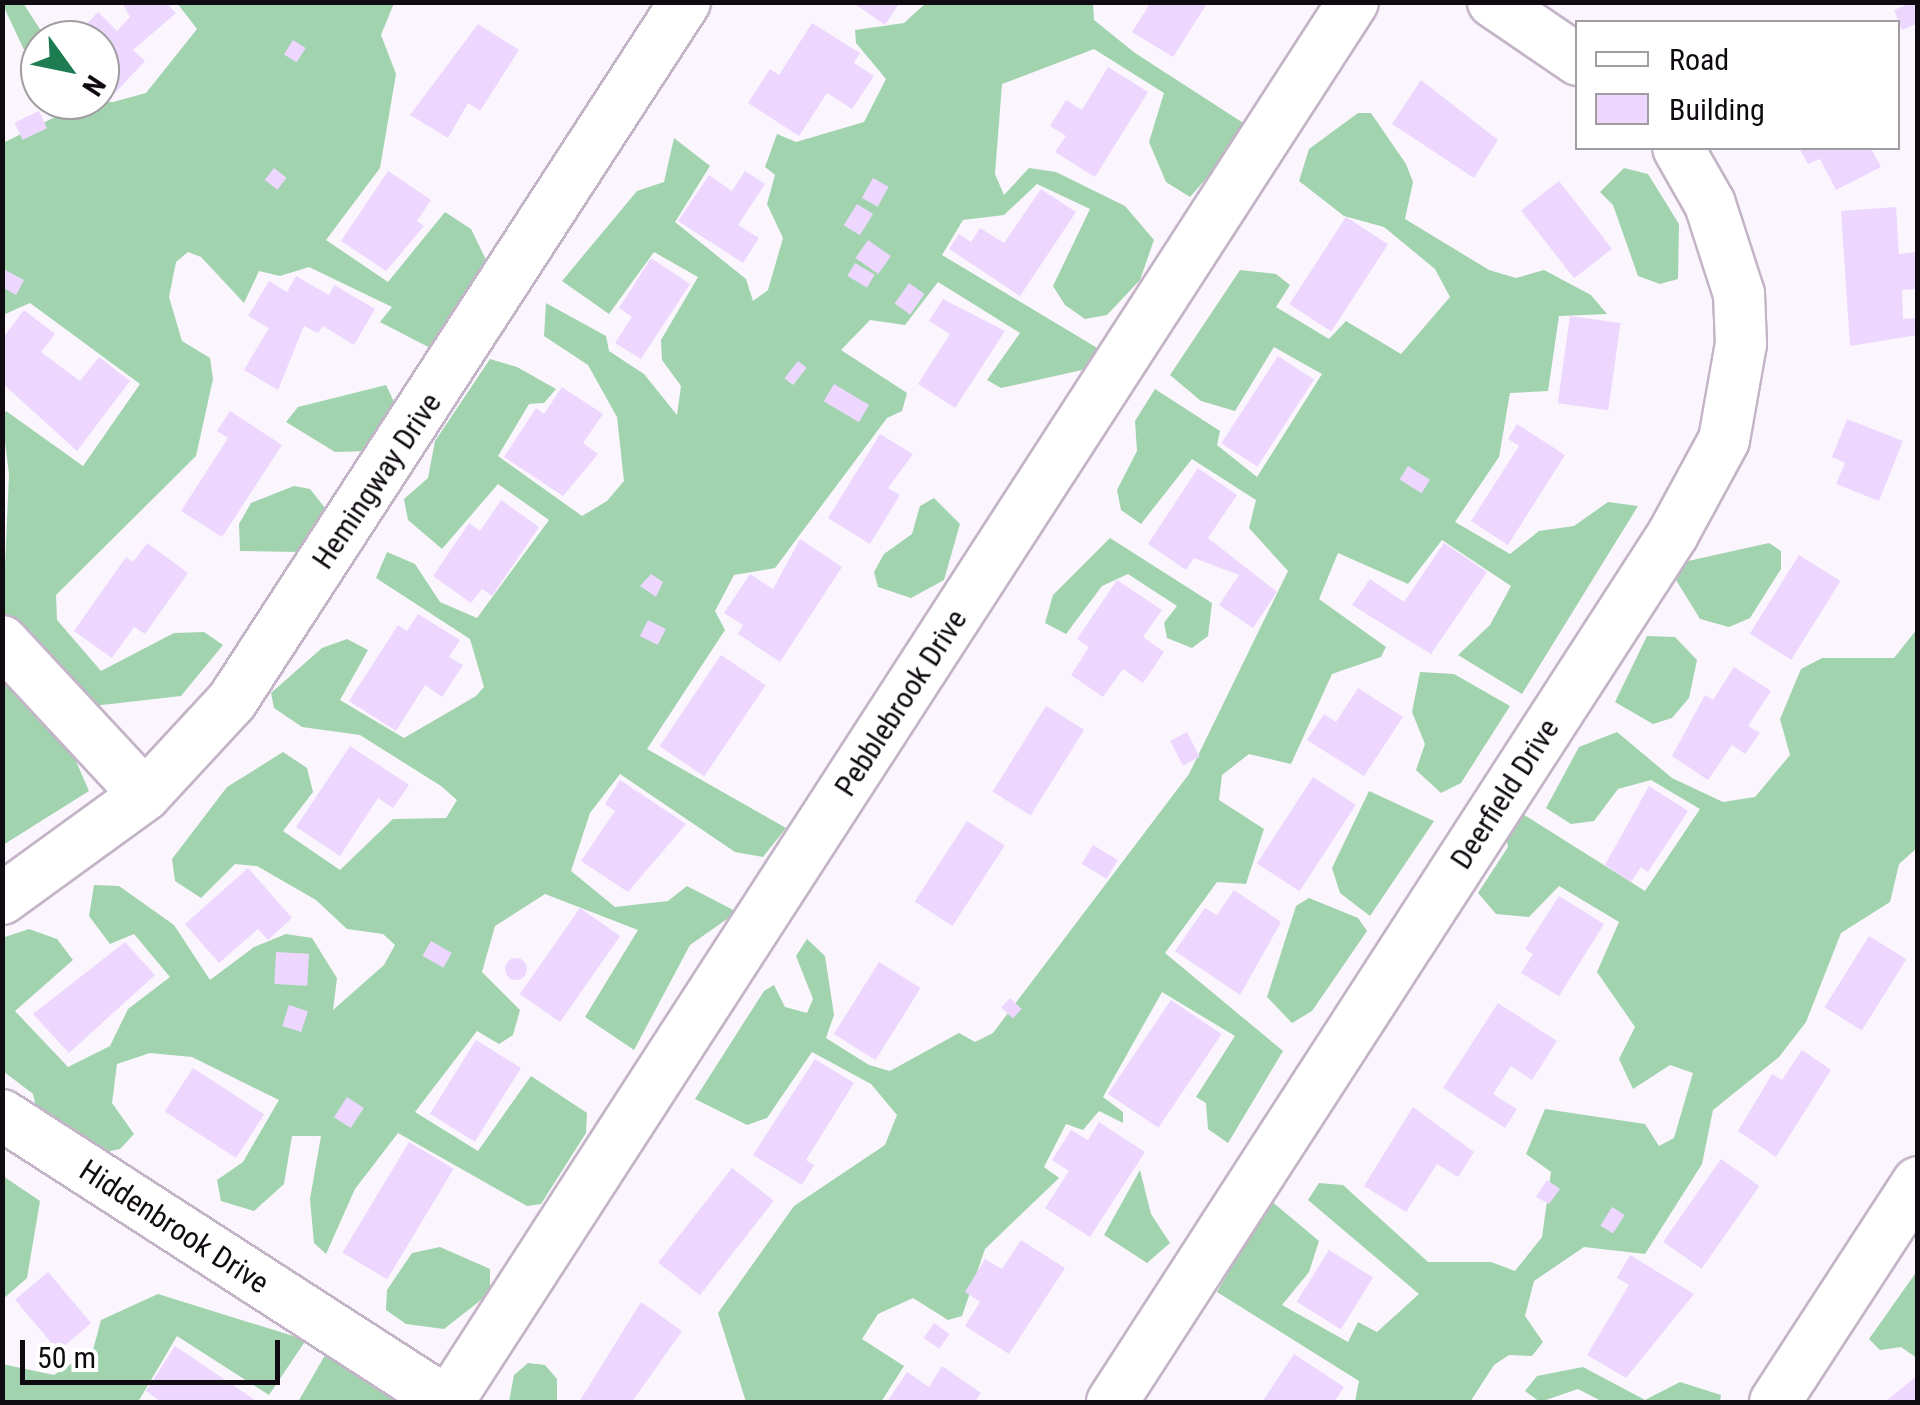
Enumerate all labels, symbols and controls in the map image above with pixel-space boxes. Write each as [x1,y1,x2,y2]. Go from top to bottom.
north arrow [20,20,120,120]
legend [1575,20,1900,150]
text: Road [1669,42,1729,77]
text: N [75,69,112,102]
text: Building [1669,92,1765,127]
street label: Hemingway Drive [305,386,449,576]
street label: Pebblebrook Drive [827,603,975,803]
street label: Deerfield Drive [1443,712,1567,876]
street label: Hiddenbrook Drive [73,1153,275,1301]
scale bar [25,1320,285,1382]
text: 50 m [37,1340,96,1375]

